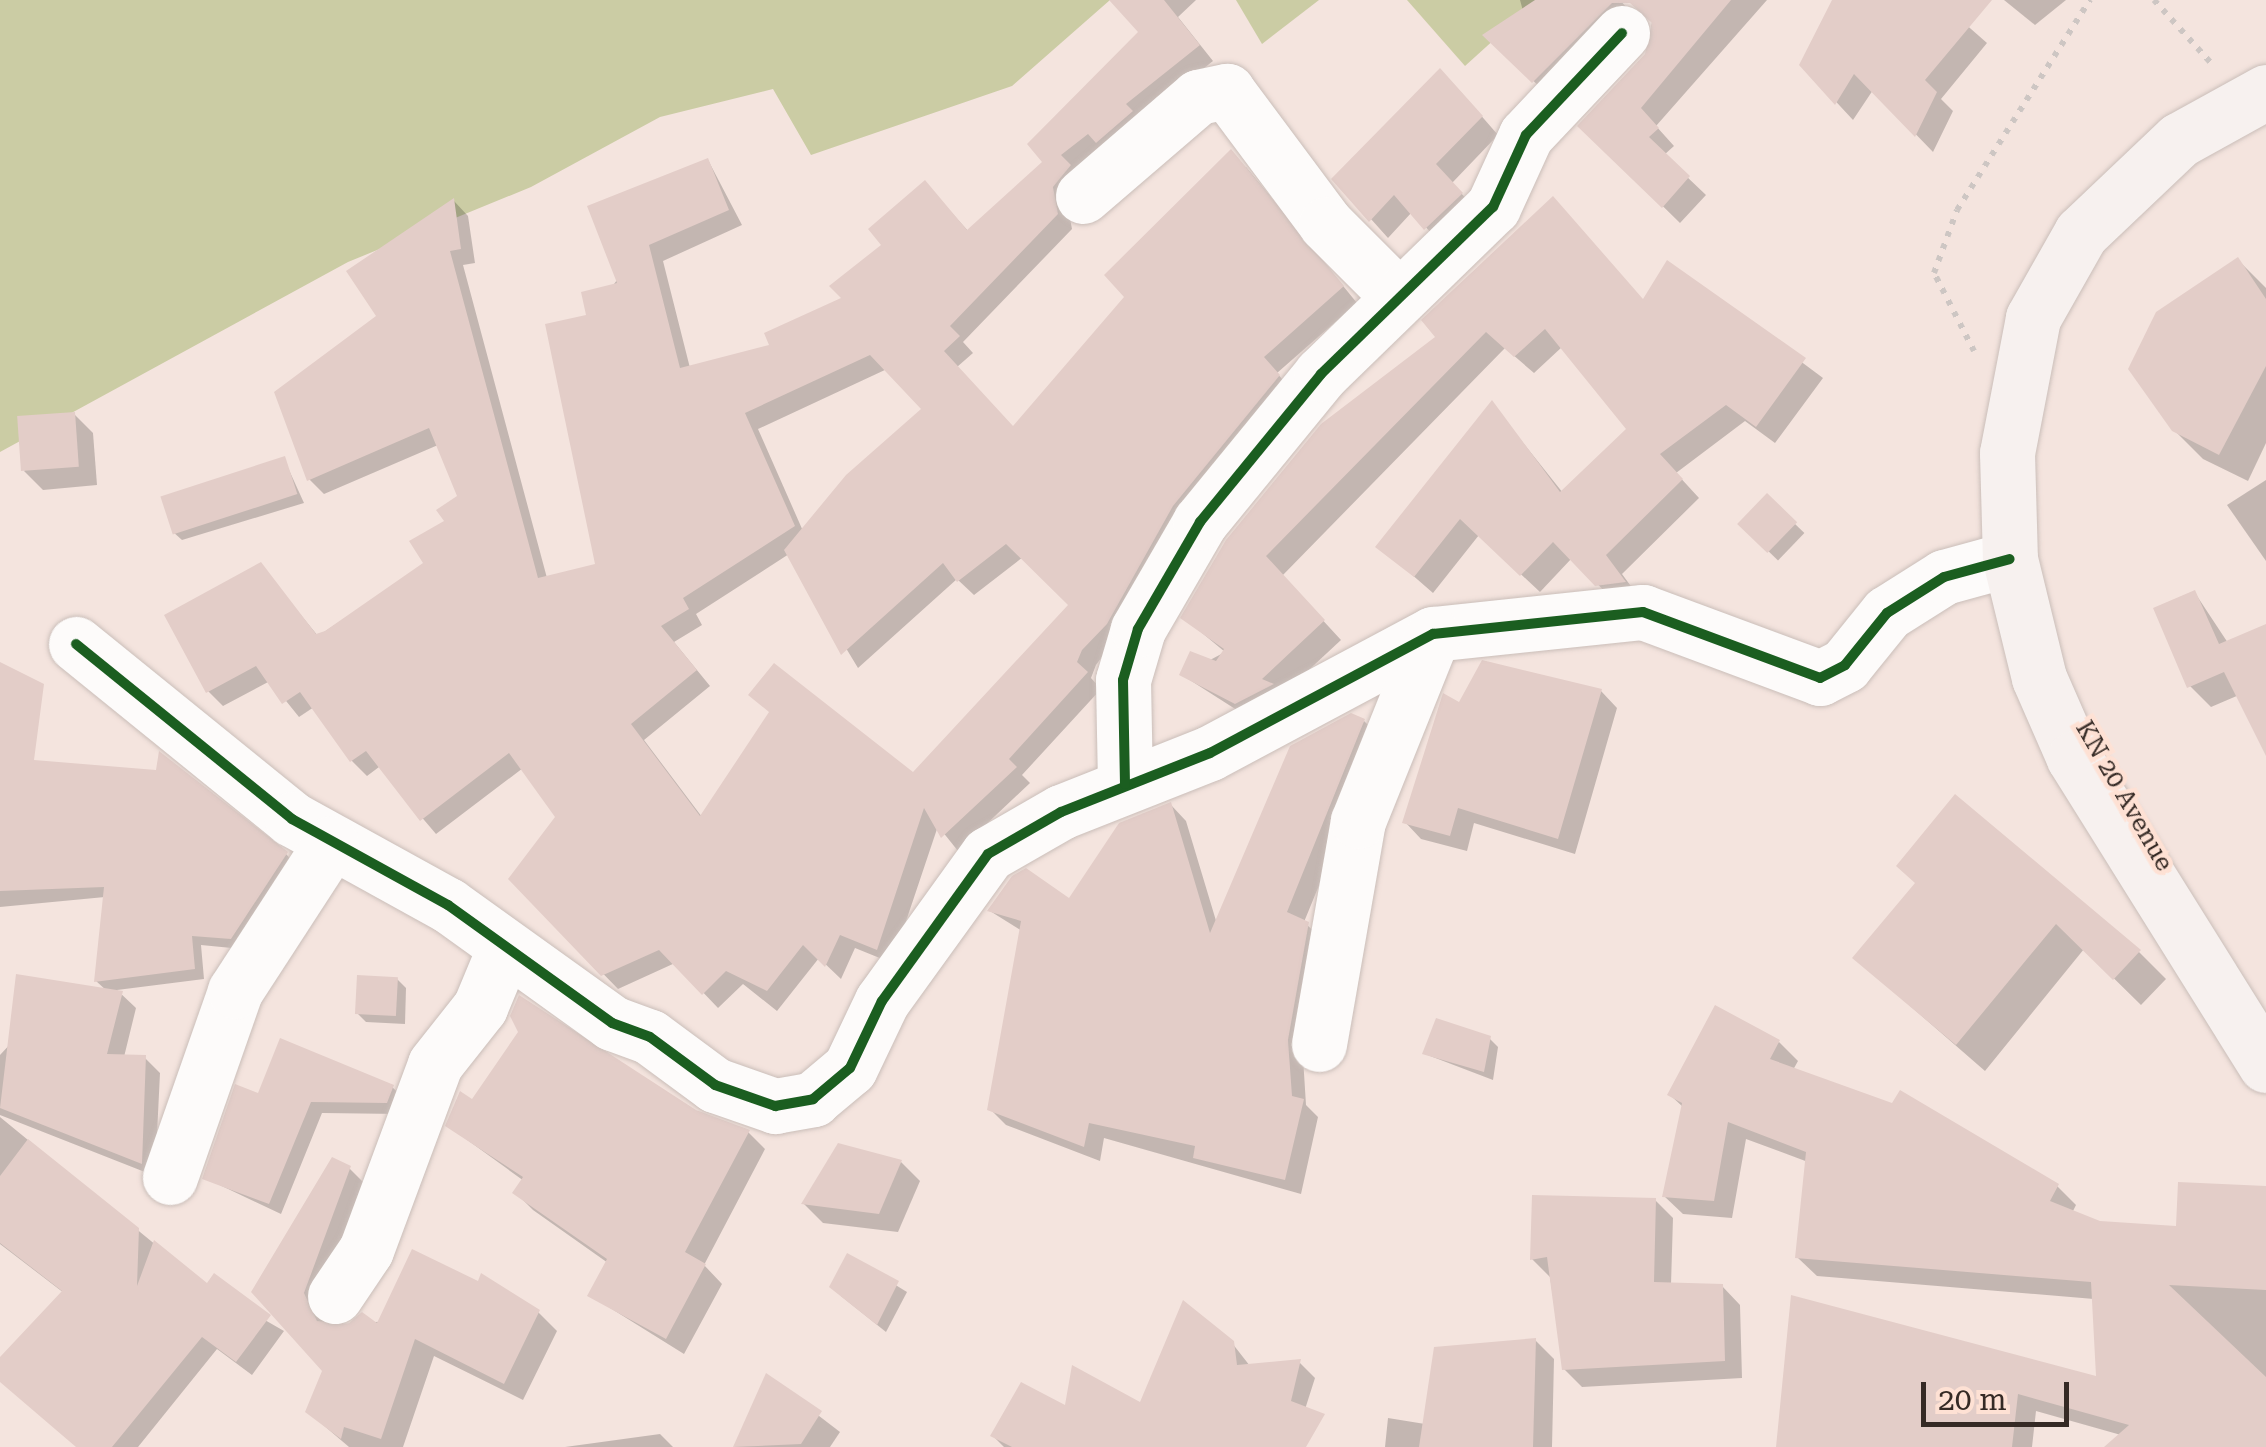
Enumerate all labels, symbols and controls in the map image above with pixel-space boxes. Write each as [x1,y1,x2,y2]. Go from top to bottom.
street label: KN 20 Avenue [2069,716,2179,876]
scale bar [1926,1362,2074,1424]
text: 20 m [1938,1382,2007,1417]

